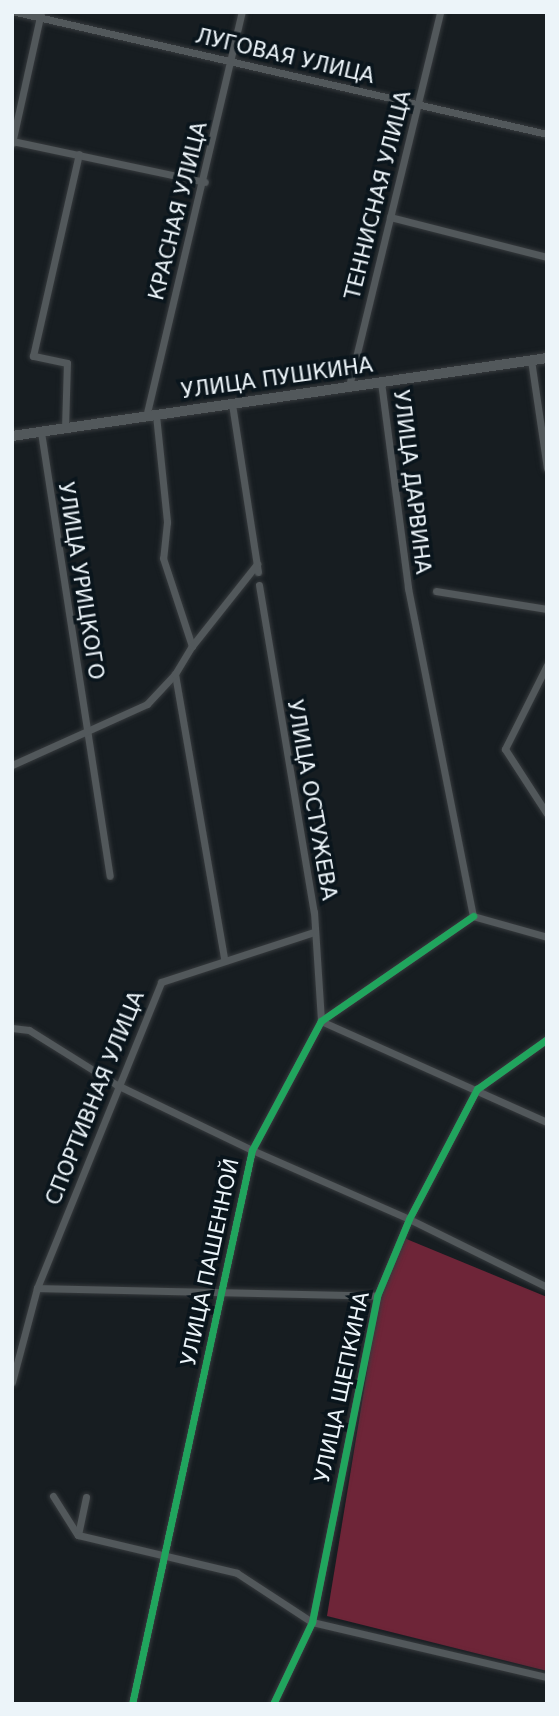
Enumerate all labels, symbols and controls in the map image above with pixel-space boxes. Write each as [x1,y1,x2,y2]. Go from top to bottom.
street label: ЛУГОВАЯ УЛИЦА [193,23,377,89]
street label: ТЕННИСНАЯ УЛИЦА [340,88,416,302]
street label: КРАСНАЯ УЛИЦА [144,119,212,303]
street label: УЛИЦА ПУШКИНА [179,352,375,404]
street label: УЛИЦА ДАРВИНА [388,388,436,576]
street label: УЛИЦА УРИЦКОГО [53,480,109,682]
street label: УЛИЦА ОСТУЖЕВА [282,698,342,902]
street label: СПОРТИВНАЯ УЛИЦА [40,987,150,1209]
street label: УЛИЦА ПАШЕННОЙ [176,1156,244,1368]
street label: УЛИЦА ЩЕПКИНА [309,1289,375,1485]

